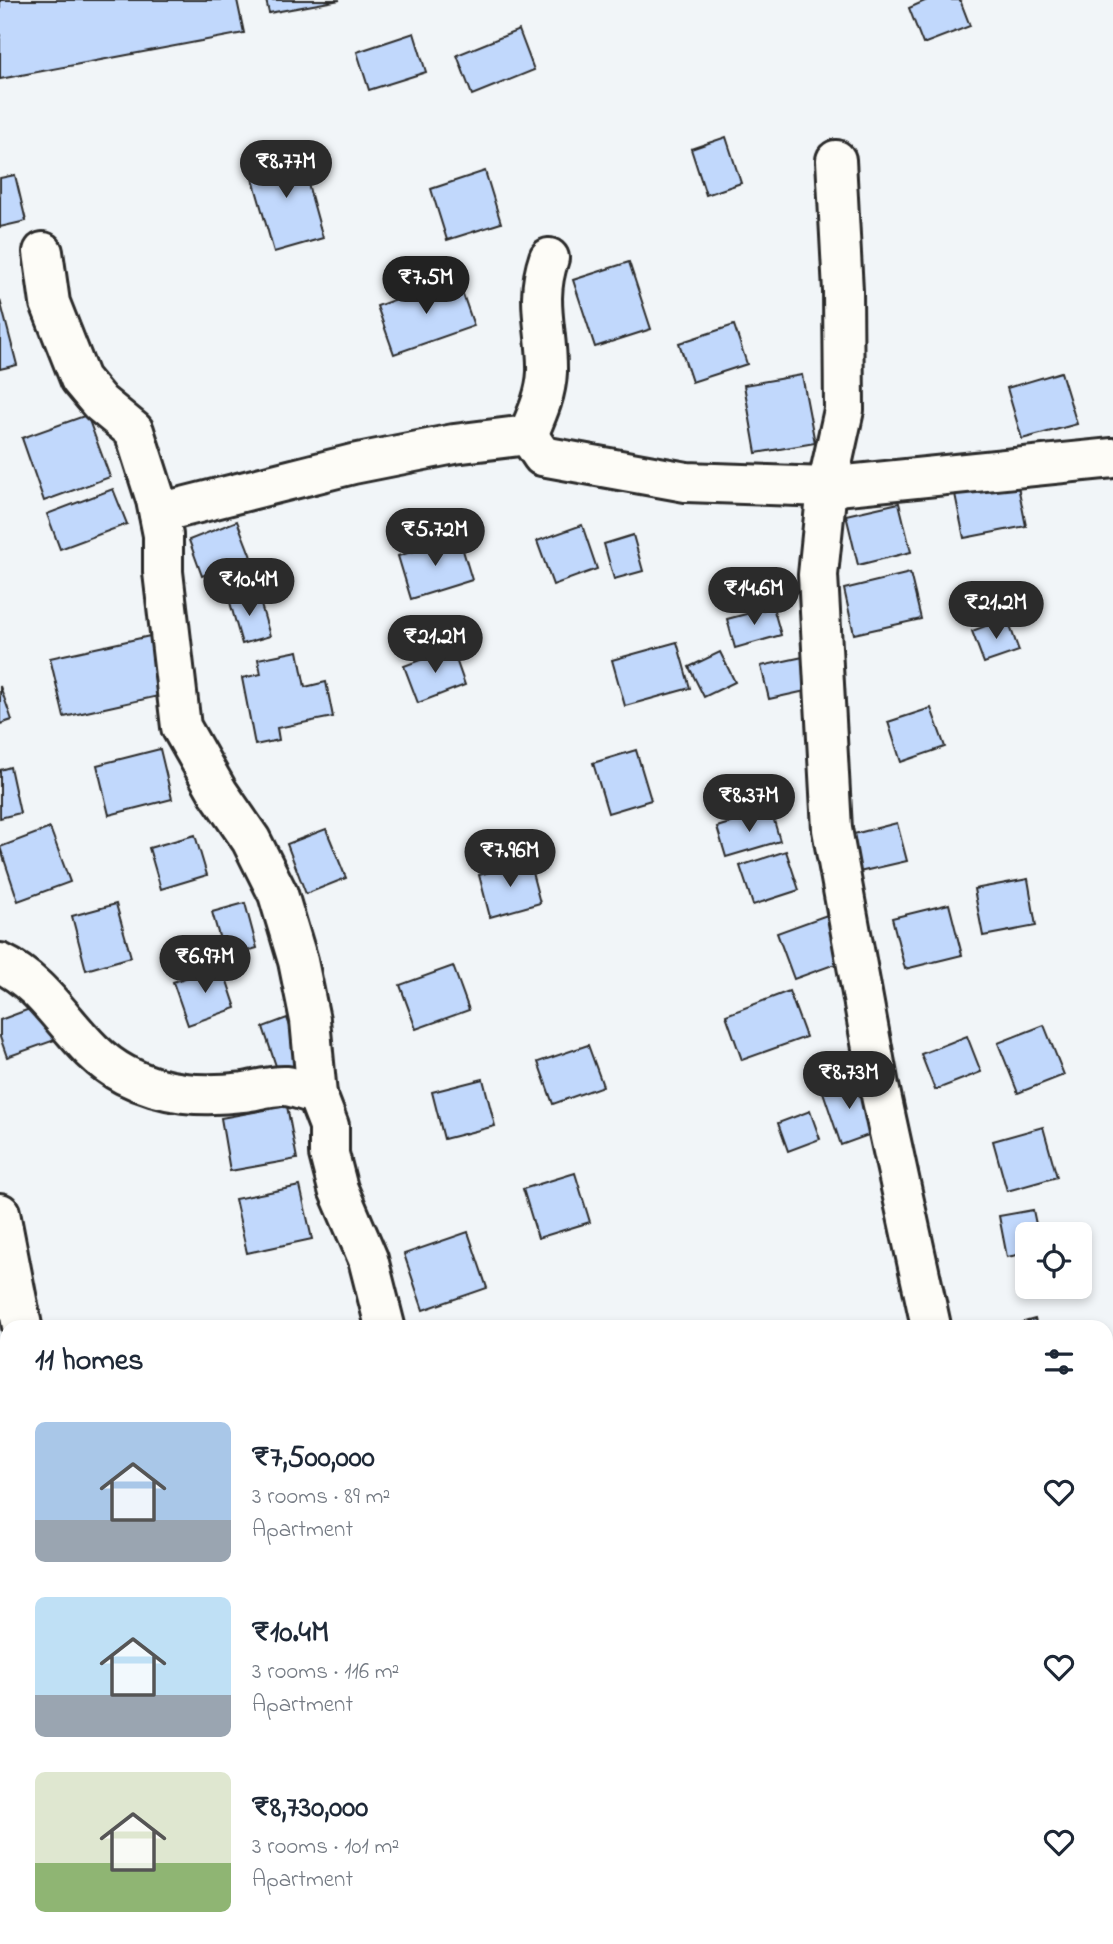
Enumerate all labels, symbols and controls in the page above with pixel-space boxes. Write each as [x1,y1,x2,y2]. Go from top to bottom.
pin: ₹8.77M [229,140,343,200]
text: ₹8.77M [256,146,316,179]
pin: ₹7.5M [377,256,475,316]
text: ₹7.5M [398,262,454,295]
pin: ₹5.72M [378,508,492,568]
text: ₹5.72M [402,514,468,547]
pin: ₹10.4M [192,558,306,618]
text: ₹10.4M [219,564,279,597]
pin: ₹14.6M [697,568,811,627]
text: ₹14.6M [724,573,784,606]
pin: ₹21.2M [939,582,1053,641]
text: ₹21.2M [965,587,1027,620]
pin: ₹21.2M [378,616,492,675]
text: ₹21.2M [404,621,466,654]
pin: ₹8.37M [692,774,806,834]
text: ₹8.37M [719,780,779,813]
pin: ₹7.96M [453,830,567,889]
text: ₹7.96M [481,835,539,868]
pin: ₹6.97M [148,936,262,995]
text: ₹6.97M [176,941,234,974]
pin: ₹8.73M [792,1052,906,1111]
text: ₹8.73M [819,1057,879,1090]
map controls [1015,1222,1092,1299]
button: locate [1015,1222,1092,1299]
text: 11 homes [35,1340,143,1384]
icon: filters [1040,1343,1078,1381]
text: ₹7,500,000 [252,1437,375,1481]
icon: home [91,1450,175,1534]
icon: heart [1040,1473,1078,1511]
text: 3 rooms · 89 m² [252,1481,390,1514]
text: Apartment [252,1514,353,1547]
text: ₹10.4M [252,1612,329,1656]
icon: home [91,1625,175,1709]
icon: heart [1040,1648,1078,1686]
text: 3 rooms · 116 m² [252,1656,399,1689]
text: Apartment [252,1689,353,1722]
text: ₹8,730,000 [252,1787,368,1831]
icon: home [91,1800,175,1884]
icon: heart [1040,1823,1078,1861]
text: 3 rooms · 101 m² [252,1831,399,1864]
text: Apartment [252,1864,353,1897]

